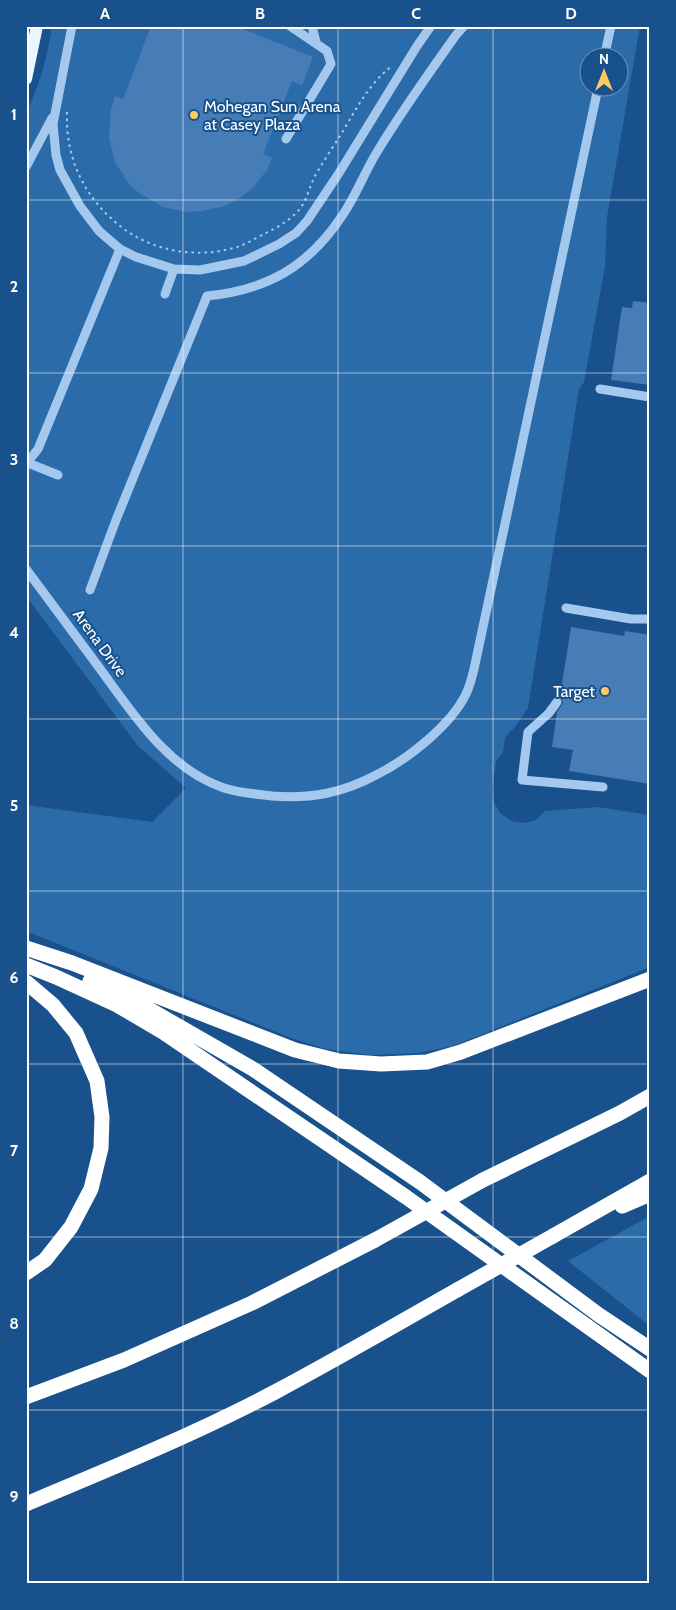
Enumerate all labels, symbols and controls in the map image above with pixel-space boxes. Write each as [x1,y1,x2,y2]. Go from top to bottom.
text: A [100,4,110,23]
text: B [255,4,265,23]
text: C [411,4,421,23]
text: D [565,4,577,23]
north arrow [578,48,628,98]
text: N [599,50,609,68]
place label: Mohegan Sun Arena at Casey Plaza [204,97,341,134]
text: 1 [11,105,17,124]
marker: Mohegan Sun Arena at Casey Plaza [188,109,200,121]
text: 2 [10,277,18,296]
text: 3 [10,450,18,469]
street label: Arena Drive [69,605,131,681]
text: 4 [9,623,19,642]
place label: Target [553,682,596,701]
marker: Target [599,685,611,697]
text: 5 [10,796,18,815]
text: 6 [10,968,19,987]
text: 7 [10,1141,19,1160]
text: 8 [9,1314,19,1333]
text: 9 [10,1487,19,1506]

